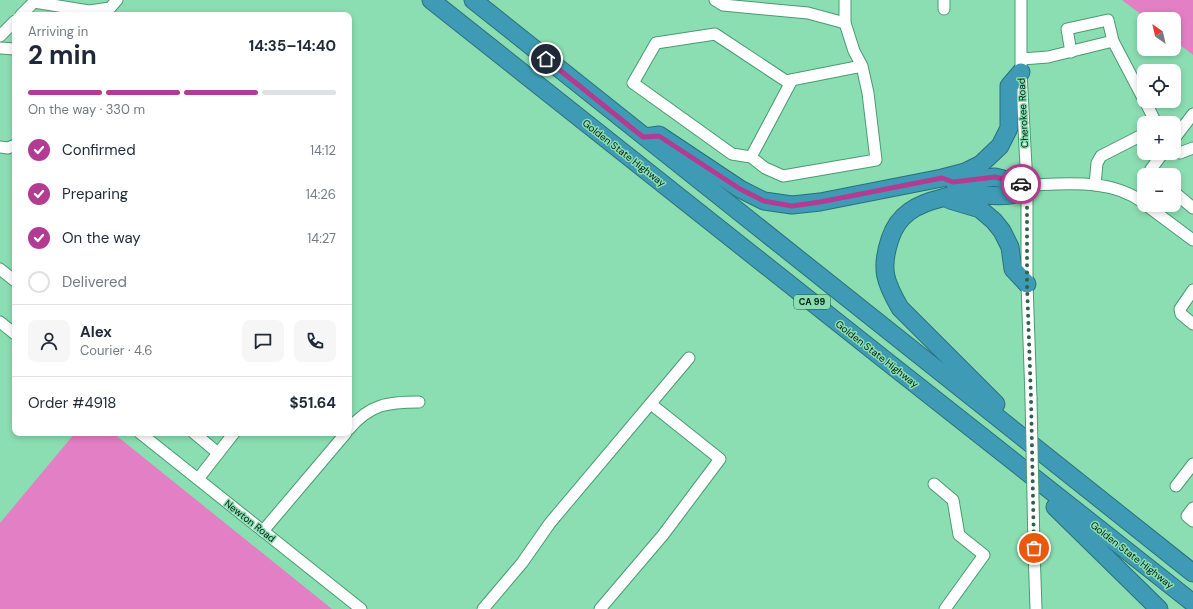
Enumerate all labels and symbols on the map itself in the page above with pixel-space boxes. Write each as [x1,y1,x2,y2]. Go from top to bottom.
north arrow [1137,12,1181,56]
pin [529,42,563,76]
street label: Cherokee Road [1015,78,1031,148]
street label: Golden State Highway [580,116,669,190]
courier [1001,164,1041,204]
road number: CA 99 [794,295,830,309]
street label: Golden State Highway [833,317,922,391]
street label: Newton Road [222,497,278,545]
street label: Golden State Highway [1088,518,1177,592]
pin [1017,531,1051,565]

